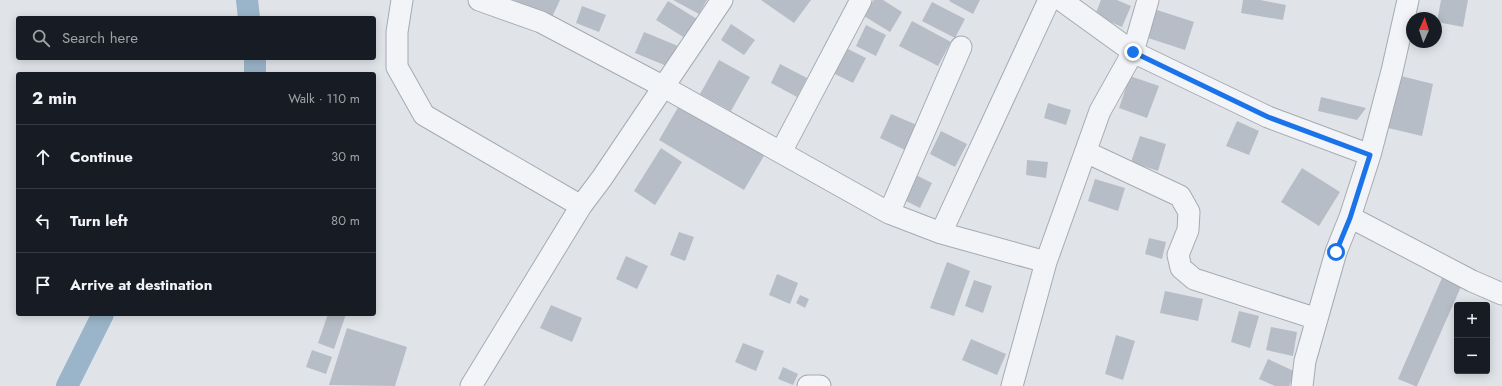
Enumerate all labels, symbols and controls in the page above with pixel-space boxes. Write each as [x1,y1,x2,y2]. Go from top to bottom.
north arrow [1406,12,1442,48]
search box [16,16,376,60]
icon: search [30,27,52,49]
text: Search here [62,27,138,49]
route end [1124,43,1142,61]
text: 2 min [32,86,77,110]
text: Walk · 110 m [288,89,360,108]
icon: ahead [32,146,54,168]
text: Continue [70,146,133,168]
text: 30 m [331,147,360,166]
icon: left [32,210,54,232]
text: Turn left [70,210,128,232]
text: 80 m [331,211,360,230]
route start [1327,243,1345,261]
icon: arrive [32,274,54,296]
text: Arrive at destination [70,274,212,296]
map controls [1454,302,1490,374]
button: + [1454,302,1490,338]
button: − [1454,338,1490,374]

